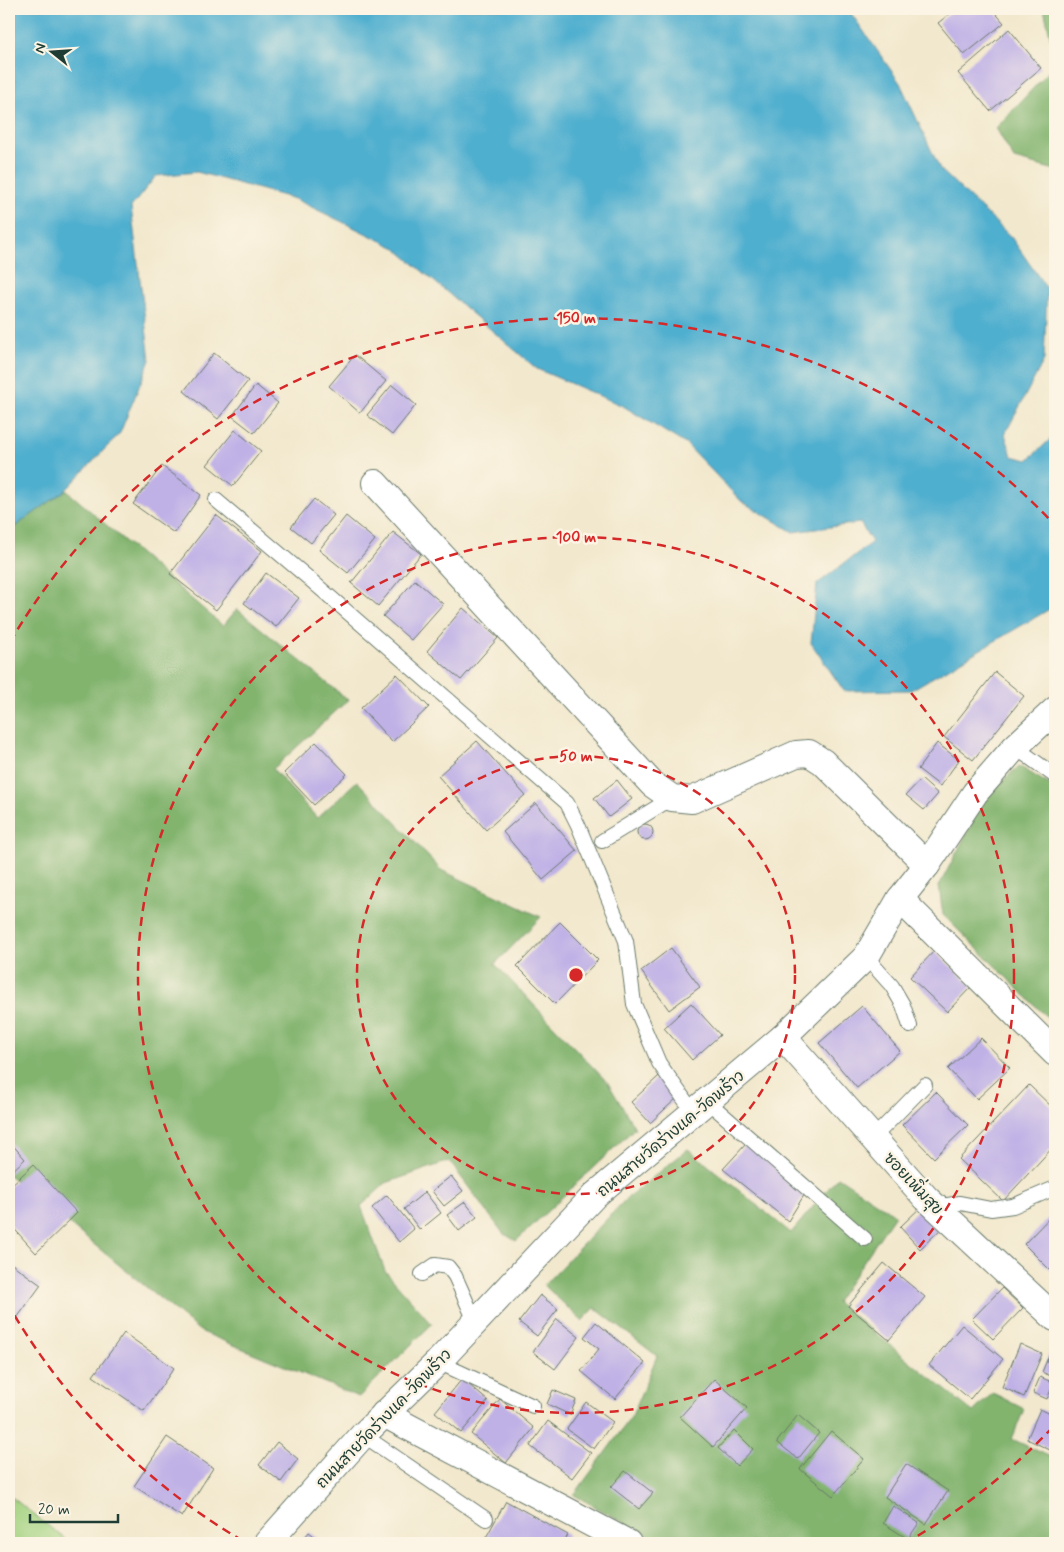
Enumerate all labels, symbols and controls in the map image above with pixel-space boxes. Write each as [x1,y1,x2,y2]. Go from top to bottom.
north arrow [28,28,78,78]
text: N [31,41,50,56]
text: 150 m [556,309,596,329]
text: 100 m [556,528,596,548]
text: 50 m [559,747,593,767]
centre of rings [567,966,585,984]
street label: ถนนสายวัดร่างแค-วัดพร้าว [592,1065,749,1202]
street label: ซอยเพิ่มสุข [878,1145,951,1221]
street label: ถนนสายวัดร่างแค-วัดพร้าว [310,1343,456,1493]
scale bar [30,1492,118,1524]
text: 20 m [38,1500,70,1520]

